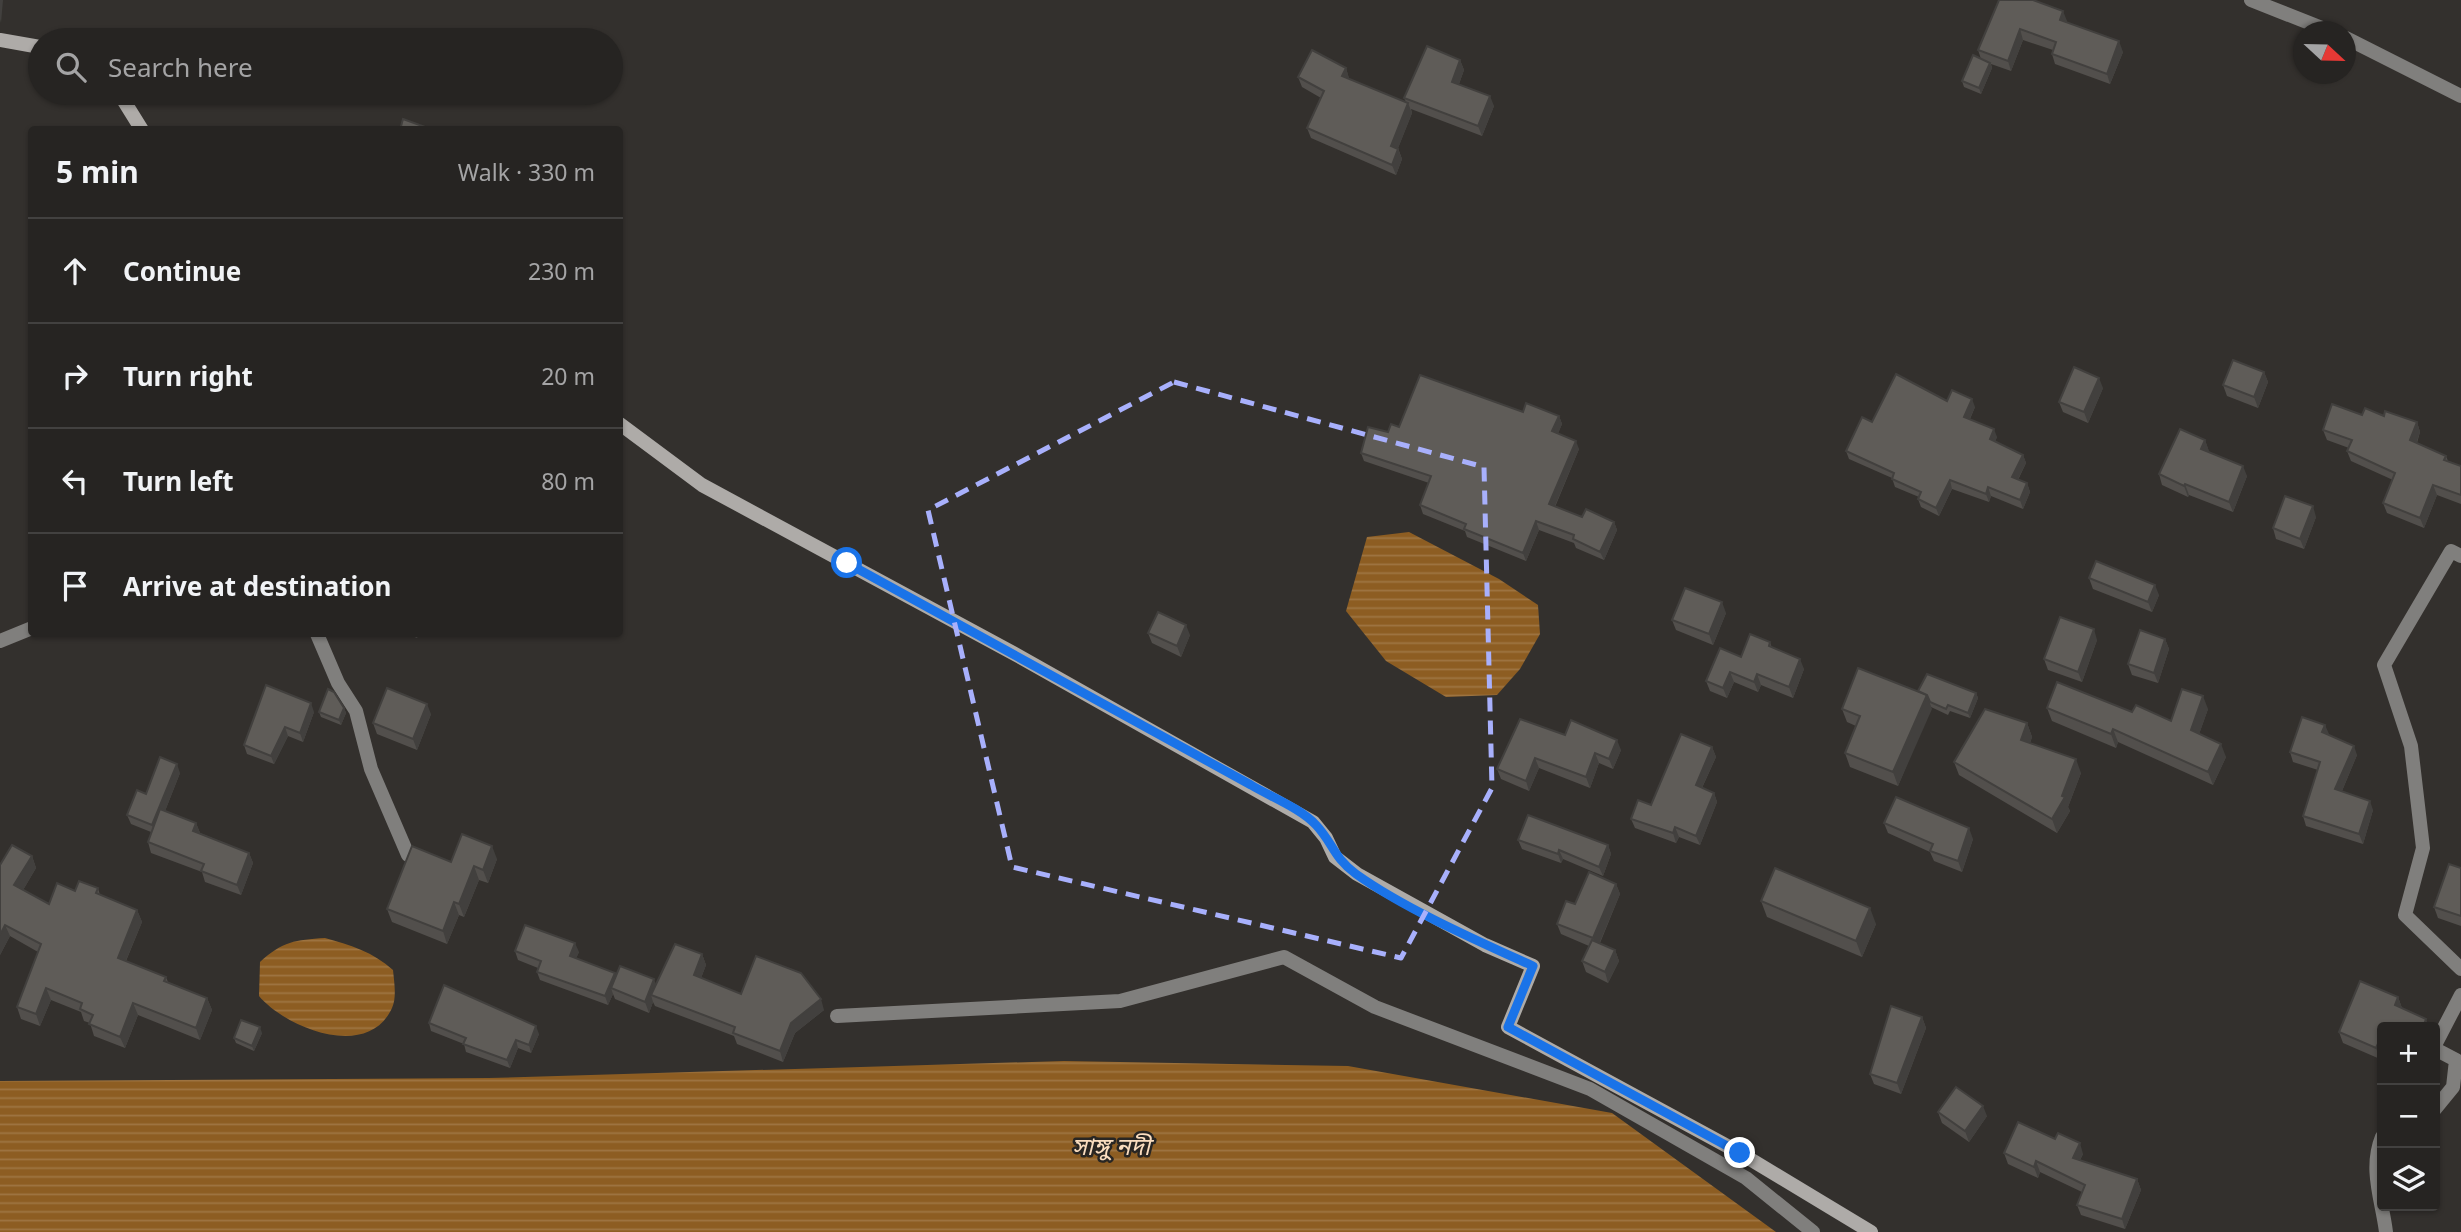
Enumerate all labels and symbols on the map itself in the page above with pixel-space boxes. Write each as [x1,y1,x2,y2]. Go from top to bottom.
north arrow [2293,21,2356,84]
route start [831,547,862,578]
water label: সাঙ্গু নদী [1072,1129,1155,1162]
route end [1724,1137,1755,1168]

